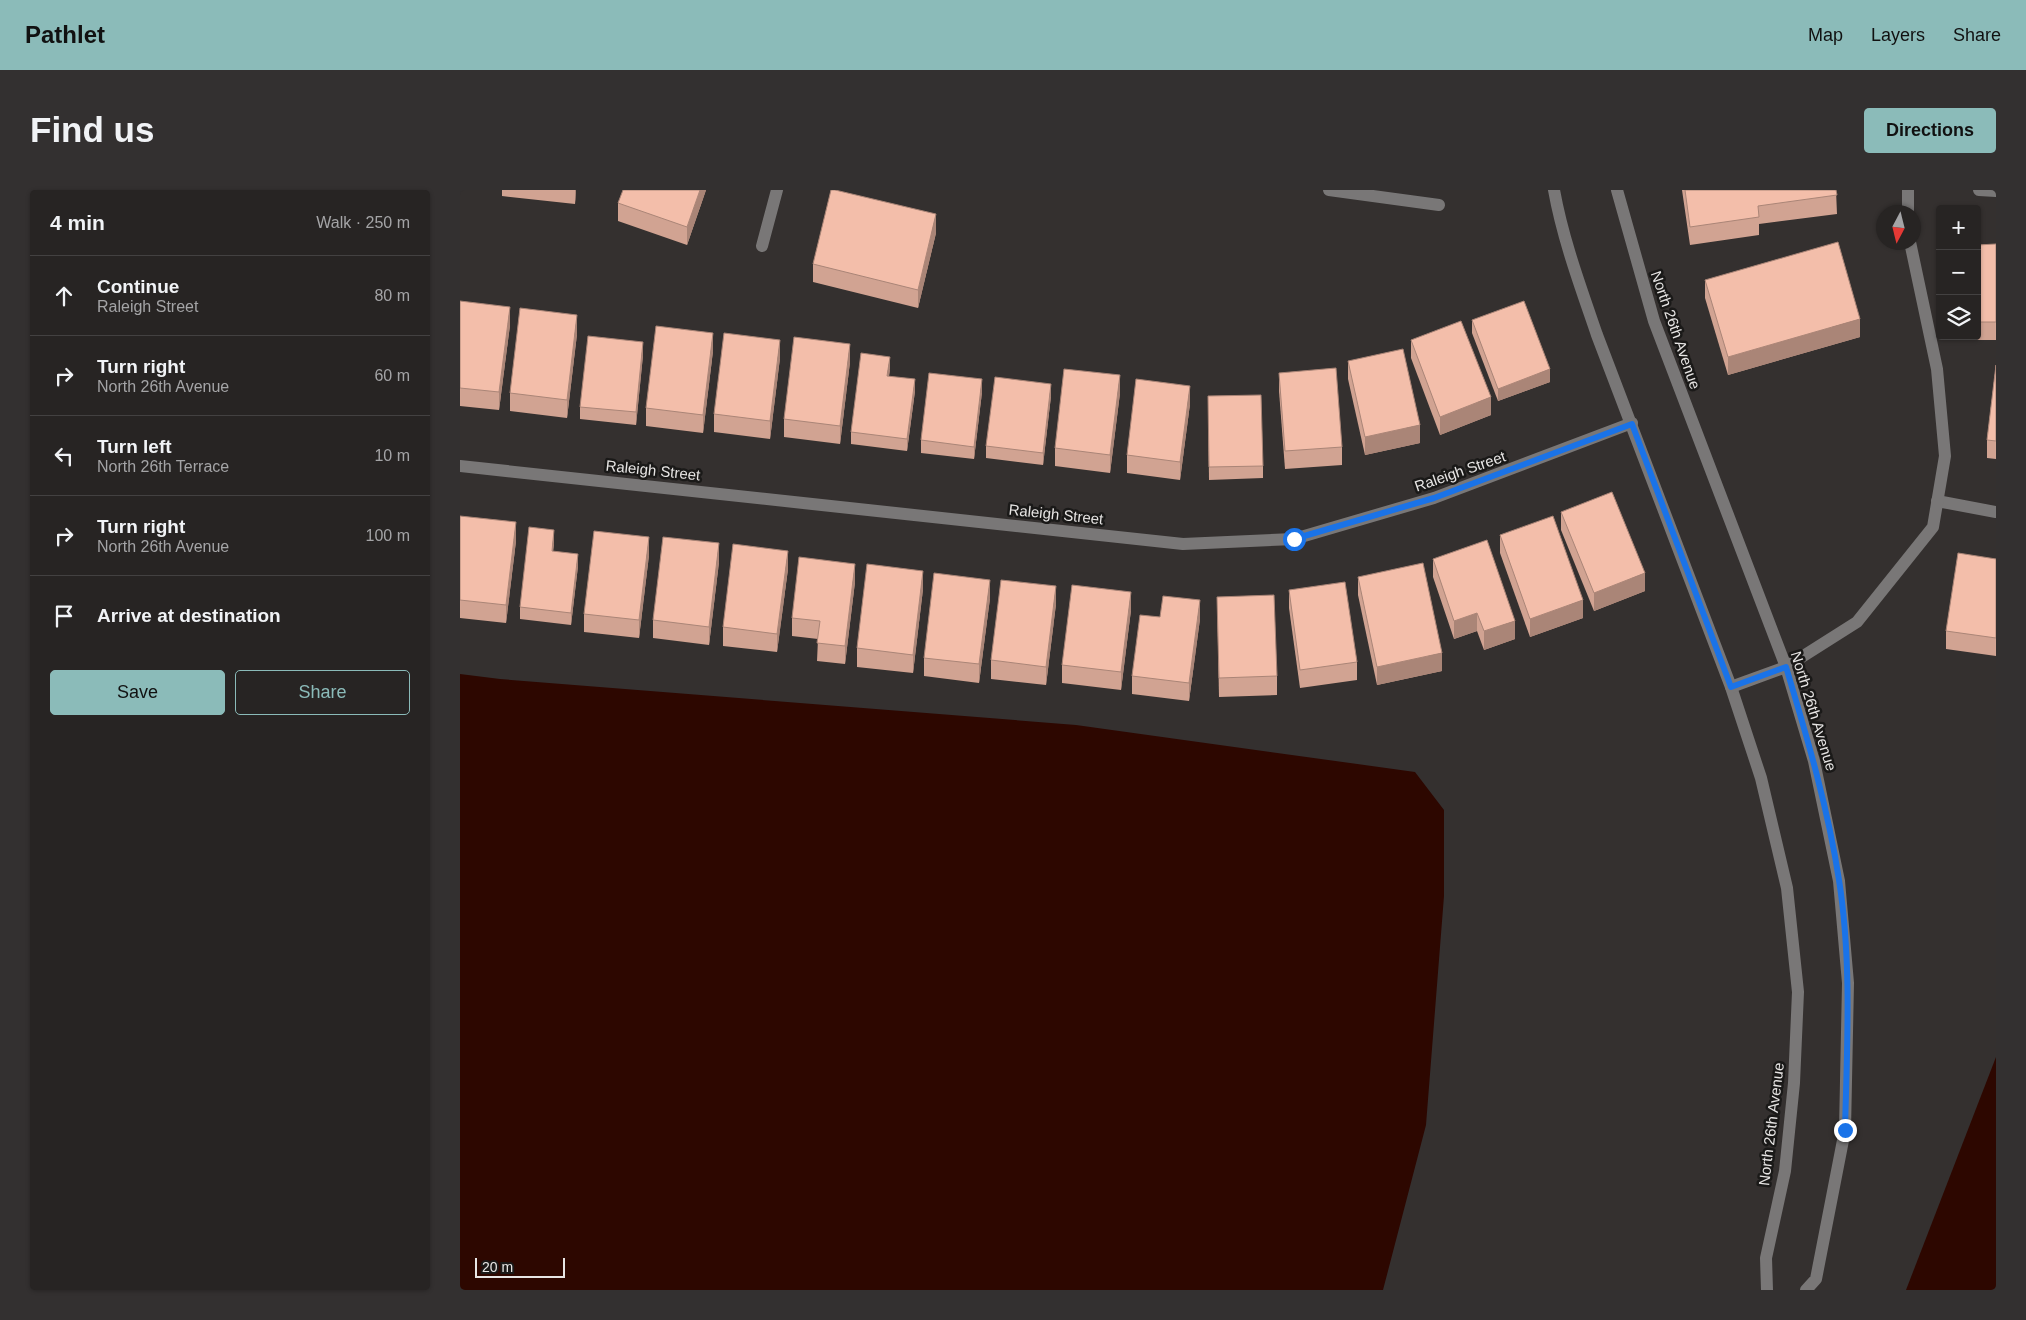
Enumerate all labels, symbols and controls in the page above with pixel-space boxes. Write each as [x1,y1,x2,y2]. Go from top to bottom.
text: Pathlet [25,21,105,48]
text: Map [1808,25,1843,45]
text: Layers [1871,25,1925,45]
text: Share [1953,25,2001,45]
button: Directions [1864,108,1996,153]
text: Find us [30,110,154,149]
north arrow [1876,205,1921,250]
map controls [1936,205,1981,340]
button: + [1936,205,1981,250]
text: 4 min [50,211,105,234]
text: Walk · 250 m [316,214,410,231]
button: − [1936,250,1981,295]
street label: North 26th Avenue [1648,269,1704,391]
text: Continue [97,276,179,297]
icon: ahead [50,282,78,310]
text: 80 m [374,287,410,304]
button: layers [1936,295,1981,340]
text: Raleigh Street [97,298,198,315]
text: Turn right [97,356,185,377]
icon: right [50,362,78,390]
text: 60 m [374,367,410,384]
text: North 26th Avenue [97,378,229,395]
text: Turn left [97,436,172,457]
icon: left [50,442,78,470]
text: 10 m [374,447,410,464]
street label: Raleigh Street [1412,447,1508,495]
street label: Raleigh Street [605,457,702,484]
text: North 26th Terrace [97,458,229,475]
street label: Raleigh Street [1008,501,1105,528]
text: Turn right [97,516,185,537]
icon: right [50,522,78,550]
text: 100 m [366,527,410,544]
route start [1283,528,1306,551]
text: North 26th Avenue [97,538,229,555]
icon: arrive [50,602,78,630]
text: Arrive at destination [97,605,281,626]
street label: North 26th Avenue [1788,649,1840,773]
button: Save [50,670,225,715]
button: Share [235,670,410,715]
street label: North 26th Avenue [1755,1061,1787,1187]
route end [1834,1119,1857,1142]
scale bar [475,1255,565,1278]
text: 20 m [482,1259,513,1275]

